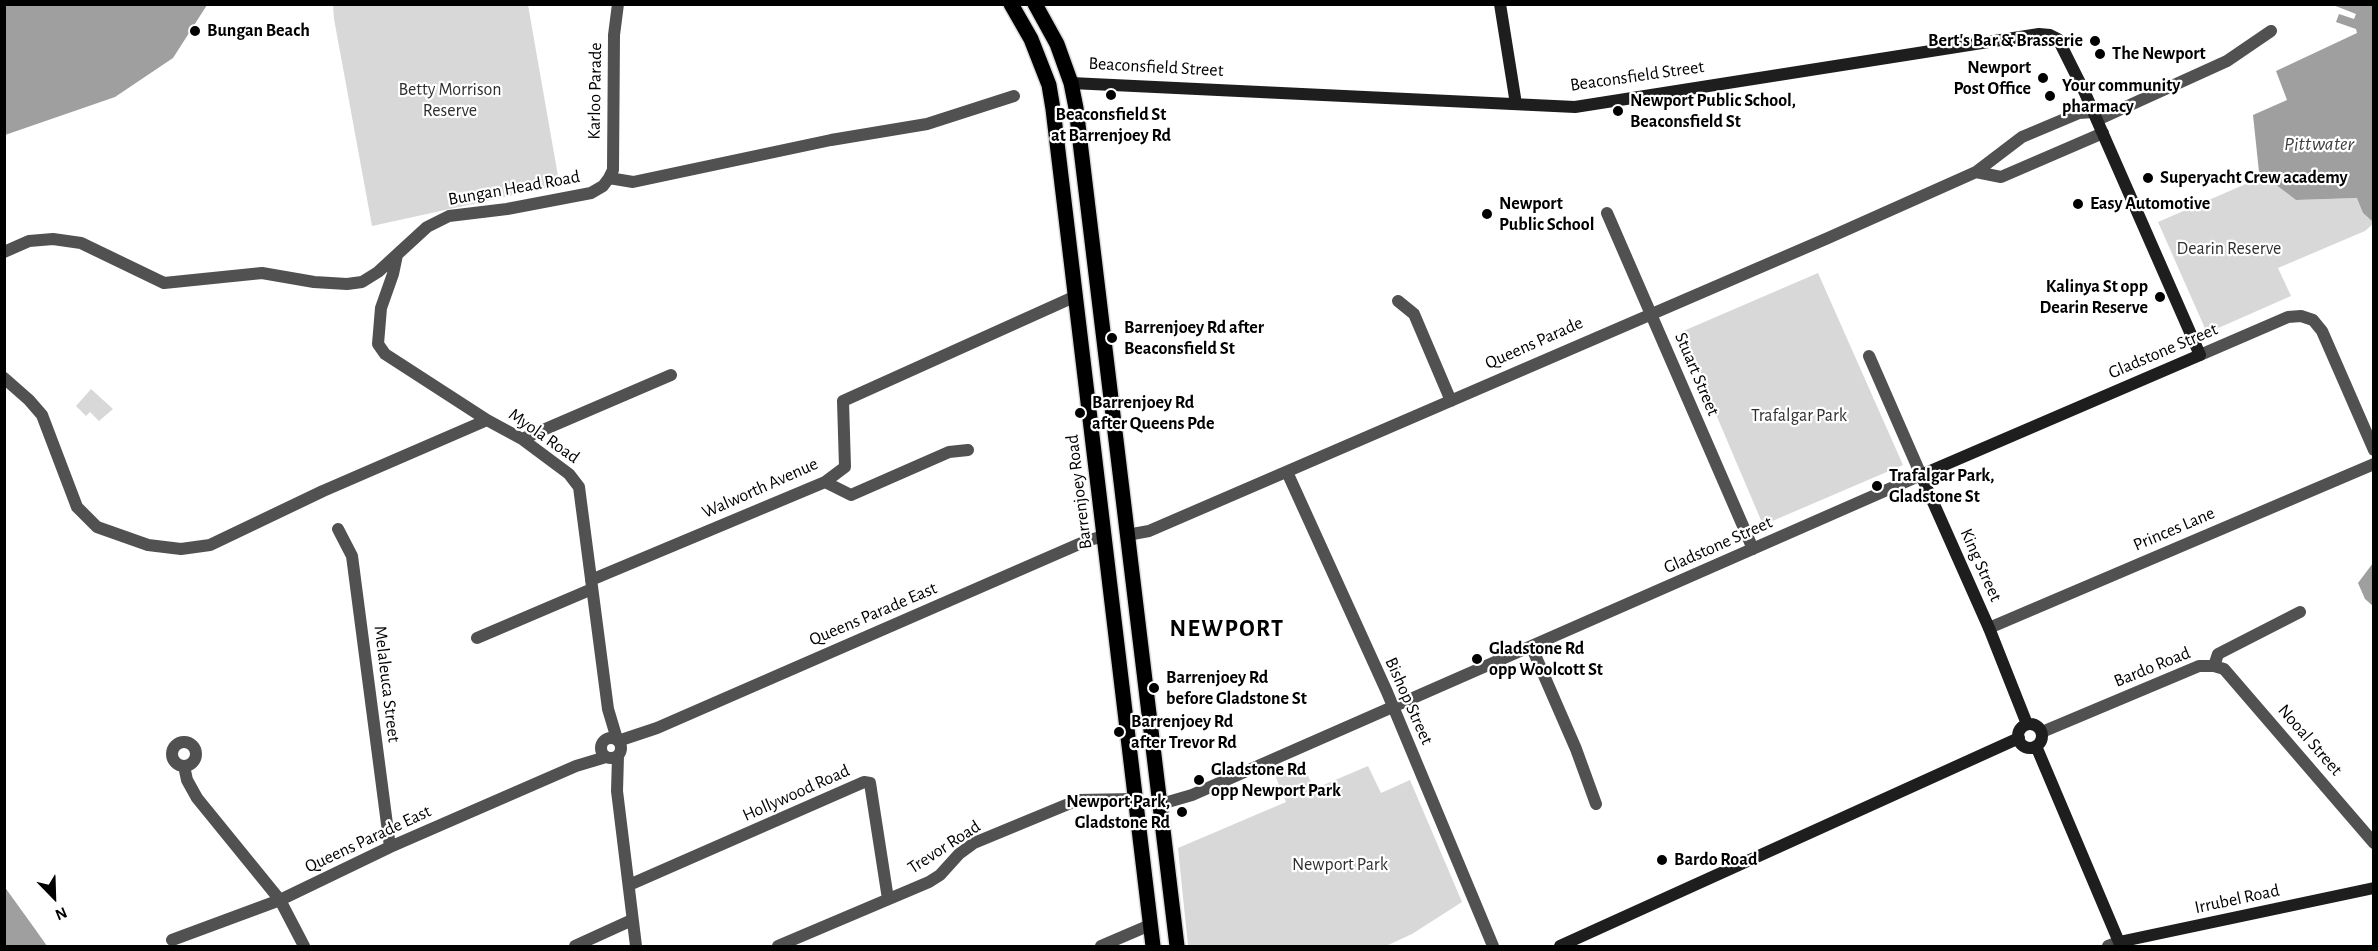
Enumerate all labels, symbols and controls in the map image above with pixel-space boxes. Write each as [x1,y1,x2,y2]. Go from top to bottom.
place label: Bungan Beach [207,20,310,42]
marker: Bungan Beach [188,24,202,38]
place label: Bert's Bar & Brasserie [1928,30,2083,52]
marker: Bert's Bar & Brasserie [2088,34,2102,48]
street label: Karloo Parade [583,42,607,140]
place label: The Newport [2112,43,2206,65]
marker: The Newport [2093,47,2107,61]
street label: Beaconsfield Street [1088,53,1224,81]
street label: Beaconsfield Street [1569,56,1705,96]
place label: Newport Post Office [1953,57,2031,100]
marker: Newport Post Office [2036,71,2050,85]
place label: Your community pharmacy [2062,75,2180,118]
park label: Betty Morrison Reserve [398,79,502,122]
marker: Beaconsfield St at Barrenjoey Rd [1104,88,1118,102]
marker: Your community pharmacy [2043,89,2057,103]
place label: Newport Public School, Beaconsfield St [1630,90,1796,132]
place label: Beaconsfield St at Barrenjoey Rd [1051,104,1171,146]
marker: Newport Public School, Beaconsfield St [1611,104,1625,118]
water label: Pittwater [2284,132,2354,156]
street label: Bungan Head Road [446,166,582,210]
place label: Superyacht Crew academy [2160,167,2348,189]
marker: Superyacht Crew academy [2141,171,2155,185]
place label: Newport Public School [1499,193,1594,236]
place label: Easy Automotive [2090,193,2210,215]
marker: Easy Automotive [2071,197,2085,211]
marker: Newport Public School [1480,207,1494,221]
park label: Dearin Reserve [2177,238,2281,260]
place label: Kalinya St opp Dearin Reserve [2039,276,2148,318]
marker: Kalinya St opp Dearin Reserve [2153,290,2167,304]
street label: Queens Parade [1482,312,1586,374]
place label: Barrenjoey Rd after Beaconsfield St [1124,317,1264,360]
street label: Gladstone Street [2105,318,2221,384]
street label: Stuart Street [1670,329,1724,419]
marker: Barrenjoey Rd after Beaconsfield St [1105,331,1119,345]
place label: Barrenjoey Rd after Queens Pde [1092,392,1214,434]
street label: Myola Road [504,404,584,468]
park label: Trafalgar Park [1751,405,1847,427]
marker: Barrenjoey Rd after Queens Pde [1073,406,1087,420]
street label: Barrenjoey Road [1061,433,1097,551]
street label: Walworth Avenue [699,453,821,523]
place label: Trafalgar Park, Gladstone St [1889,465,1994,508]
marker: Trafalgar Park, Gladstone St [1870,479,1884,493]
street label: Princes Lane [2130,502,2218,556]
street label: Gladstone Street [1660,511,1776,579]
street label: King Street [1955,525,2007,605]
street label: Queens Parade East [806,577,940,651]
district label: NEWPORT [1169,615,1285,643]
street label: Melaleuca Street [369,625,405,743]
place label: Gladstone Rd opp Woolcott St [1489,638,1603,680]
street label: Bardo Road [2111,642,2193,692]
marker: Gladstone Rd opp Woolcott St [1470,652,1484,666]
street label: Bishop Street [1380,654,1438,748]
place label: Barrenjoey Rd before Gladstone St [1166,667,1307,710]
marker: Barrenjoey Rd before Gladstone St [1147,681,1161,695]
street label: Nooal Street [2273,700,2347,780]
place label: Barrenjoey Rd after Trevor Rd [1131,711,1237,754]
marker: Barrenjoey Rd after Trevor Rd [1112,725,1126,739]
place label: Gladstone Rd opp Newport Park [1211,759,1341,802]
street label: Hollywood Road [739,760,853,826]
marker: Gladstone Rd opp Newport Park [1192,773,1206,787]
place label: Newport Park, Gladstone Rd [1066,791,1170,834]
street label: Queens Parade East [301,800,435,878]
marker: Newport Park, Gladstone Rd [1175,805,1189,819]
street label: Trevor Road [904,816,984,878]
place label: Bardo Road [1674,849,1757,871]
marker: Bardo Road [1655,853,1669,867]
park label: Newport Park [1292,854,1388,876]
north arrow [24,867,84,927]
street label: Irrubel Road [2193,879,2281,919]
text: N [53,904,69,923]

